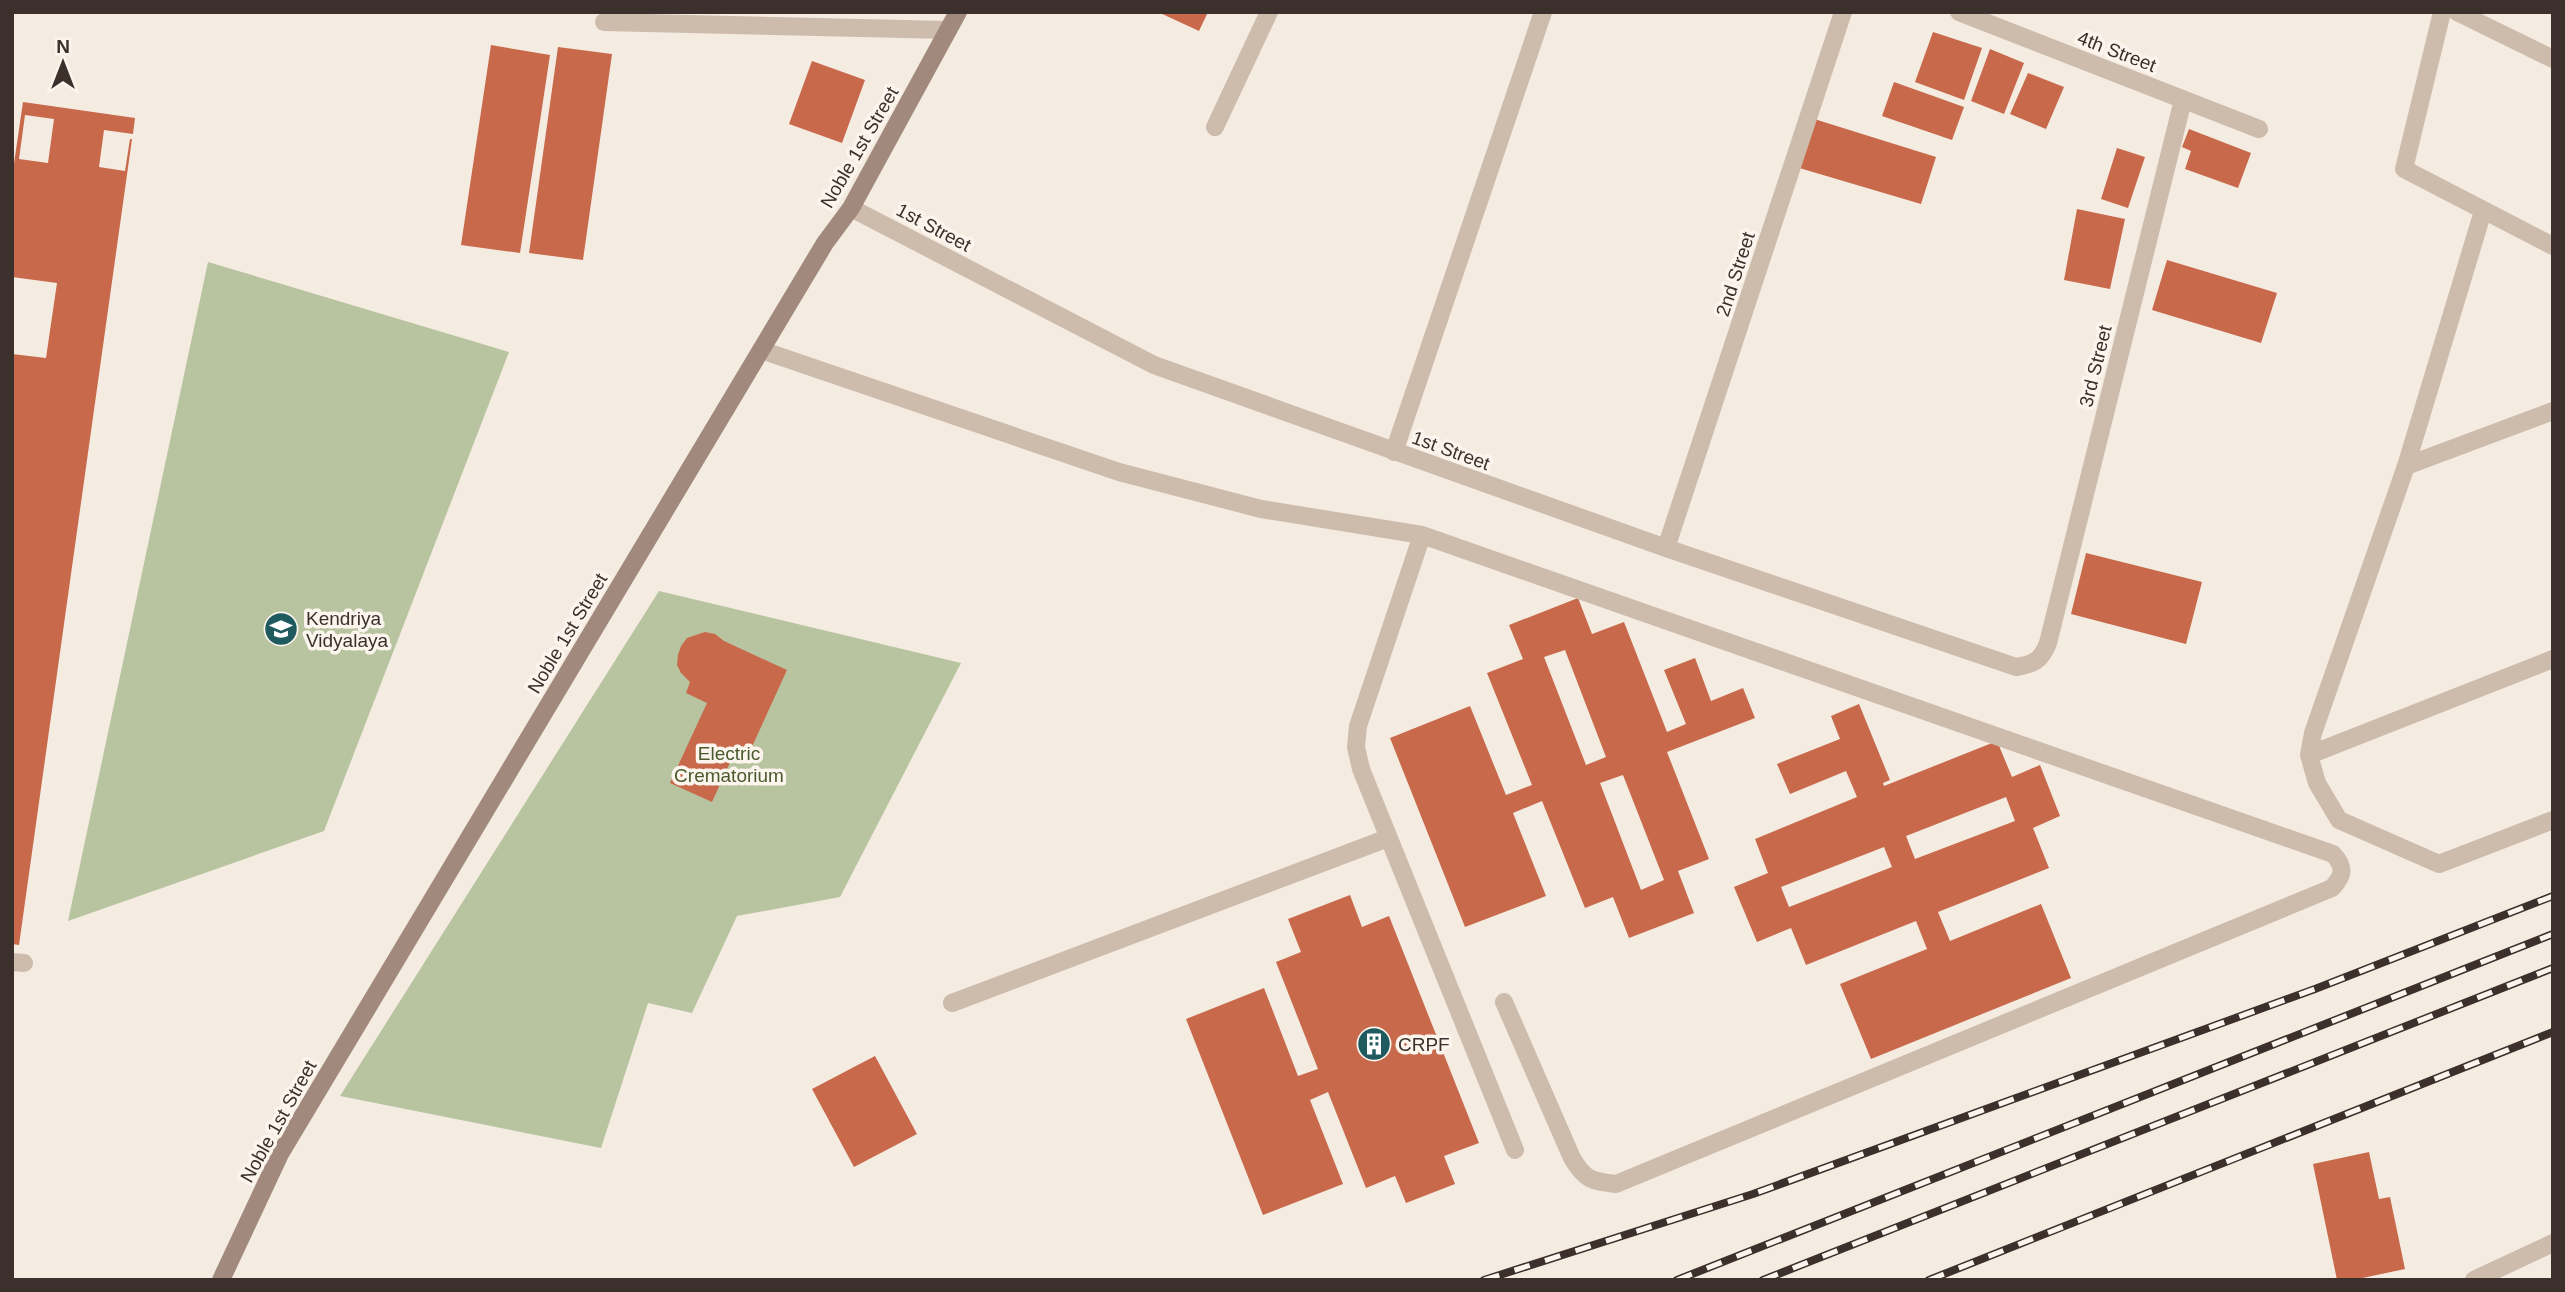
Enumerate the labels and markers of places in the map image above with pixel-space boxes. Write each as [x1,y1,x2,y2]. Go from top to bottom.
place label: Kendriya Vidyalaya [306,608,388,651]
school or university icon: Kendriya Vidyalaya [262,610,300,648]
building icon: CRPF [1355,1025,1393,1063]
place label: CRPF [1398,1034,1450,1055]

